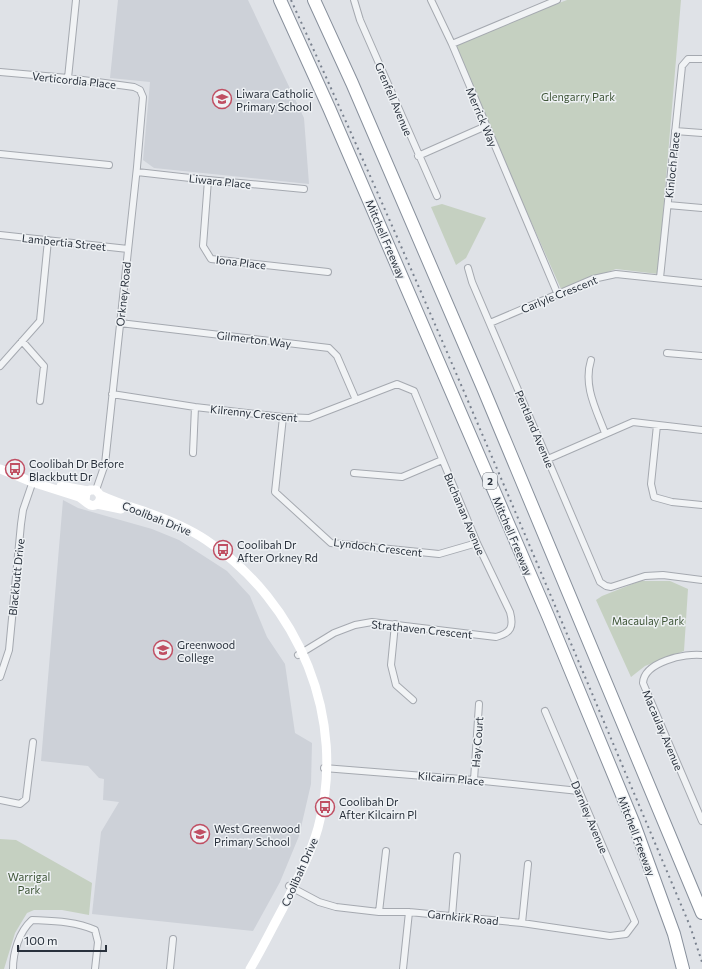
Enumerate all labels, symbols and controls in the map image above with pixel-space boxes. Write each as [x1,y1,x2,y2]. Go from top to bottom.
street label: Grenfell Avenue [373,60,415,138]
street label: Verticordia Place [31,69,117,91]
street label: Merrick Way [464,85,500,149]
place label: Liwara Catholic Primary School [236,87,313,113]
school or university icon: Liwara Catholic Primary School [211,88,233,110]
park label: Glengarry Park [541,90,615,103]
street label: Kinloch Place [662,131,682,199]
street label: Liwara Place [188,171,252,191]
street label: Mitchell Freeway [363,197,409,281]
street label: Lambertia Street [21,231,107,253]
street label: Iona Place [215,252,267,272]
street label: Orkney Road [113,261,133,327]
street label: Carlyle Crescent [519,273,600,315]
street label: Gilmerton Way [216,328,292,350]
street label: Pentland Avenue [513,388,557,470]
street label: Kilrenny Crescent [210,402,299,424]
place label: Coolibah Dr Before Blackbutt Dr [29,457,124,483]
bus stop icon: Coolibah Dr Before Blackbutt Dr [4,458,26,480]
street label: Buchanan Avenue [442,471,488,557]
road number: 2 [483,473,497,489]
street label: Mitchell Freeway [490,494,536,578]
street label: Coolibah Drive [120,498,194,538]
street label: Lyndoch Crescent [333,535,424,559]
street label: Blackbutt Drive [5,538,27,616]
place label: Coolibah Dr After Orkney Rd [237,538,318,564]
bus stop icon: Coolibah Dr After Orkney Rd [212,539,234,561]
park label: Macaulay Park [612,614,684,627]
street label: Strathaven Crescent [371,617,474,641]
place label: Greenwood College [177,638,235,664]
school or university icon: Greenwood College [152,639,174,661]
street label: Macaulay Avenue [640,688,686,772]
street label: Hay Court [469,716,485,768]
street label: Kilcairn Place [417,769,485,787]
street label: Darnley Avenue [569,779,611,855]
street label: Mitchell Freeway [616,794,658,878]
place label: Coolibah Dr After Kilcairn Pl [339,795,417,821]
bus stop icon: Coolibah Dr After Kilcairn Pl [314,796,336,818]
place label: West Greenwood Primary School [214,822,300,848]
school or university icon: West Greenwood Primary School [189,823,211,845]
street label: Coolibah Drive [278,836,320,908]
park label: Warrigal Park [8,870,50,896]
street label: Garnkirk Road [427,907,499,927]
scale bar [18,927,106,953]
text: 100 m [24,933,58,947]

